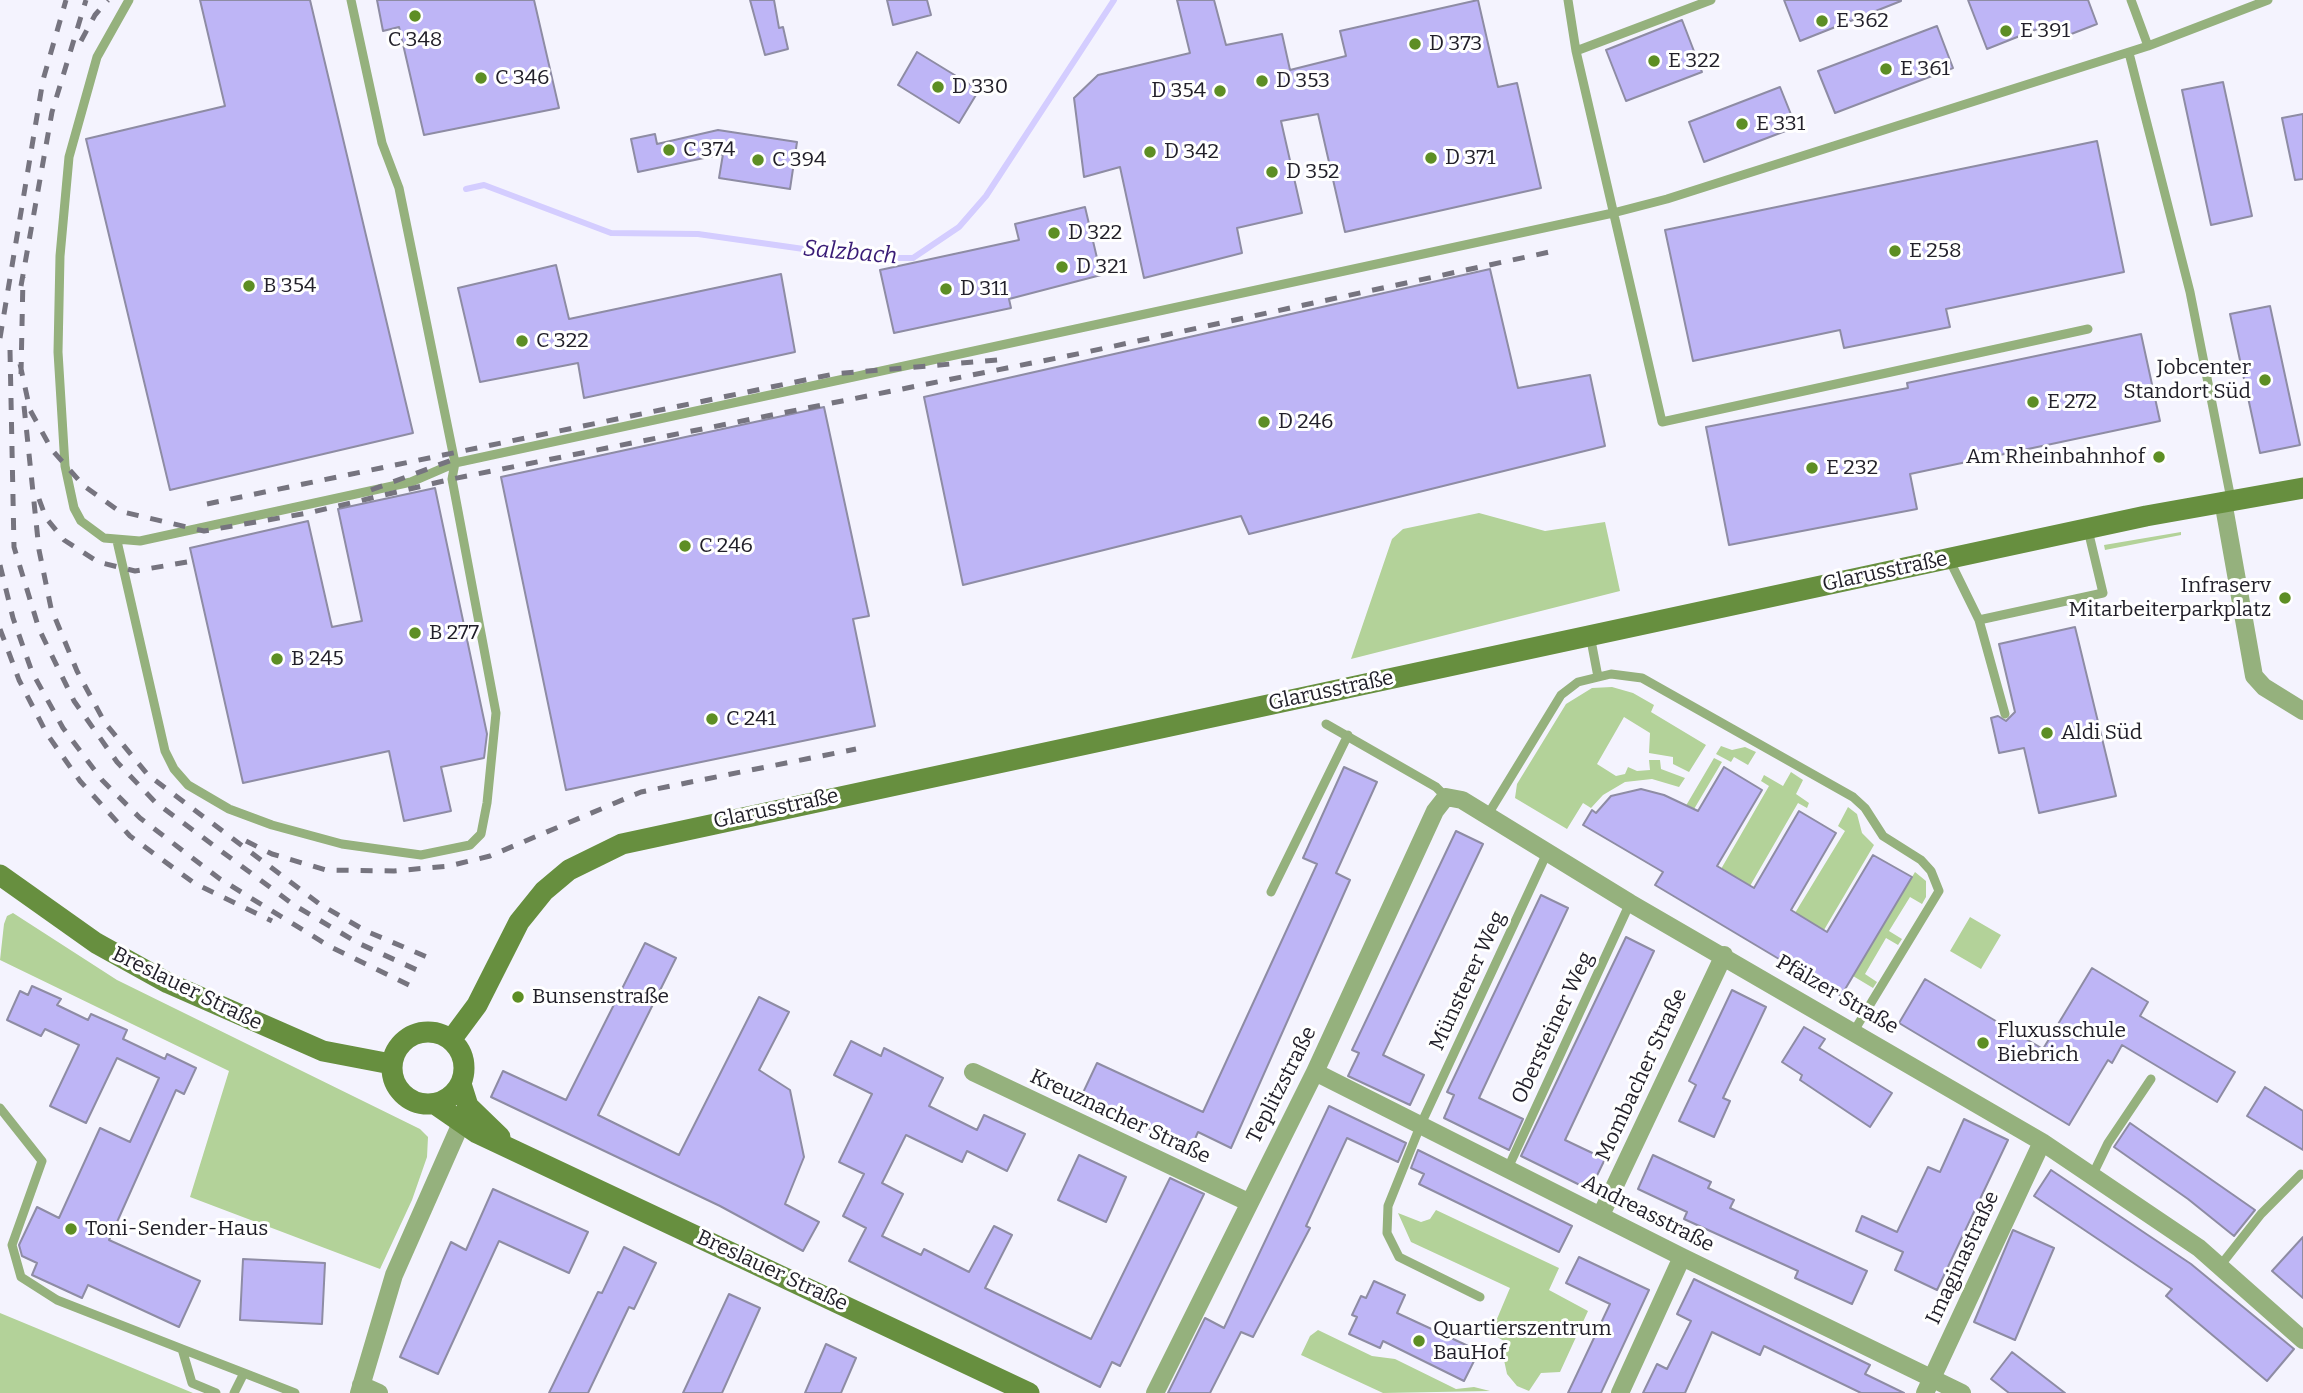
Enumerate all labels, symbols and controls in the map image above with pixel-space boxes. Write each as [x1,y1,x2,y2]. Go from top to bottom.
marker: C 348 [407,8,423,24]
place label: E 362 [1836,8,1889,34]
marker: E 362 [1814,13,1830,29]
place label: E 391 [2020,18,2070,44]
marker: E 391 [1998,23,2014,39]
place label: C 348 [388,27,442,53]
place label: D 373 [1429,31,1482,57]
marker: D 373 [1407,36,1423,52]
place label: E 322 [1668,48,1720,74]
marker: E 322 [1646,53,1662,69]
place label: E 361 [1900,56,1950,82]
marker: E 361 [1878,61,1894,77]
place label: C 346 [495,65,549,91]
place label: D 353 [1276,68,1330,94]
marker: C 346 [473,70,489,86]
marker: D 353 [1254,73,1270,89]
place label: D 330 [952,74,1008,100]
place label: D 354 [1151,78,1206,104]
marker: D 330 [930,79,946,95]
marker: D 354 [1212,83,1228,99]
place label: E 331 [1756,111,1805,137]
marker: E 331 [1734,116,1750,132]
place label: C 374 [683,137,735,163]
place label: D 342 [1164,139,1219,165]
marker: C 374 [661,142,677,158]
marker: D 342 [1142,144,1158,160]
place label: D 371 [1445,145,1495,171]
place label: C 394 [772,147,826,173]
marker: D 371 [1423,150,1439,166]
marker: C 394 [750,152,766,168]
place label: D 352 [1286,159,1340,185]
marker: D 352 [1264,164,1280,180]
place label: D 322 [1068,220,1122,246]
marker: D 322 [1046,225,1062,241]
water label: Salzbach [802,235,898,271]
place label: E 258 [1909,238,1961,264]
marker: E 258 [1887,243,1903,259]
place label: D 321 [1076,254,1127,280]
marker: D 321 [1054,259,1070,275]
place label: B 354 [263,273,316,299]
place label: D 311 [960,276,1008,302]
marker: B 354 [241,278,257,294]
marker: D 311 [938,281,954,297]
place label: C 322 [536,328,589,354]
marker: C 322 [514,333,530,349]
place label: Jobcenter Standort Süd [2123,355,2251,405]
marker: Jobcenter Standort Süd [2257,372,2273,388]
place label: E 272 [2047,389,2097,415]
marker: E 272 [2025,394,2041,410]
place label: D 246 [1278,409,1333,435]
marker: D 246 [1256,414,1272,430]
place label: Am Rheinbahnhof [1966,444,2145,470]
marker: Am Rheinbahnhof [2151,449,2167,465]
place label: E 232 [1826,455,1878,481]
marker: E 232 [1804,460,1820,476]
place label: C 246 [699,533,753,559]
marker: C 246 [677,538,693,554]
street label: Glarusstraße [1820,546,1950,598]
place label: Infraserv Mitarbeiterparkplatz [2069,573,2271,623]
marker: Infraserv Mitarbeiterparkplatz [2277,590,2293,606]
place label: B 277 [429,620,479,646]
marker: B 277 [407,625,423,641]
place label: B 245 [291,646,344,672]
marker: B 245 [269,651,285,667]
street label: Glarusstraße [1266,665,1396,717]
place label: C 241 [726,706,776,732]
marker: C 241 [704,711,720,727]
place label: Aldi Süd [2061,720,2142,746]
marker: Aldi Süd [2039,725,2055,741]
street label: Glarusstraße [711,783,841,835]
street label: Münsterer Weg [1425,907,1511,1055]
street label: Breslauer Straße [108,942,266,1036]
street label: Obersteiner Weg [1507,948,1599,1108]
street label: Pfälzer Straße [1771,950,1903,1040]
place label: Bunsenstraße [532,984,669,1010]
street label: Mombacher Straße [1591,985,1693,1165]
marker: Bunsenstraße [510,989,526,1005]
place label: Fluxusschule Biebrich [1997,1018,2126,1068]
street label: Teplitzstraße [1242,1022,1322,1148]
marker: Fluxusschule Biebrich [1975,1035,1991,1051]
street label: Kreuznacher Straße [1026,1064,1214,1170]
street label: Andreasstraße [1578,1170,1718,1258]
street label: Imaginastraße [1921,1187,2005,1329]
place label: Toni-Sender-Haus [85,1216,268,1242]
marker: Toni-Sender-Haus [63,1221,79,1237]
street label: Breslauer Straße [693,1225,851,1317]
place label: Quartierszentrum BauHof [1433,1316,1612,1366]
marker: Quartierszentrum BauHof [1411,1333,1427,1349]

